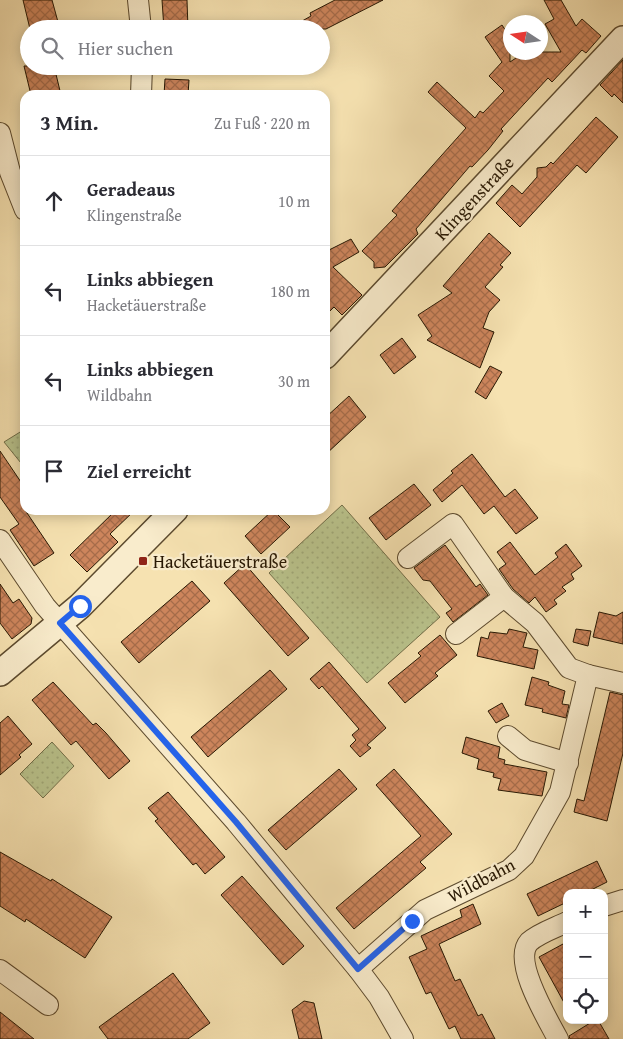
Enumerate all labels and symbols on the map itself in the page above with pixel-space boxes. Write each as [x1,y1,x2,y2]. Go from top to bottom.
north arrow [503,15,548,60]
street label: Klingenstraße [428,150,520,246]
place label: Hacketäuerstraße [153,548,287,575]
marker: Hacketäuerstraße [137,555,149,567]
route start [69,595,92,618]
street label: Wildbahn [442,851,520,909]
route end [401,910,424,933]

